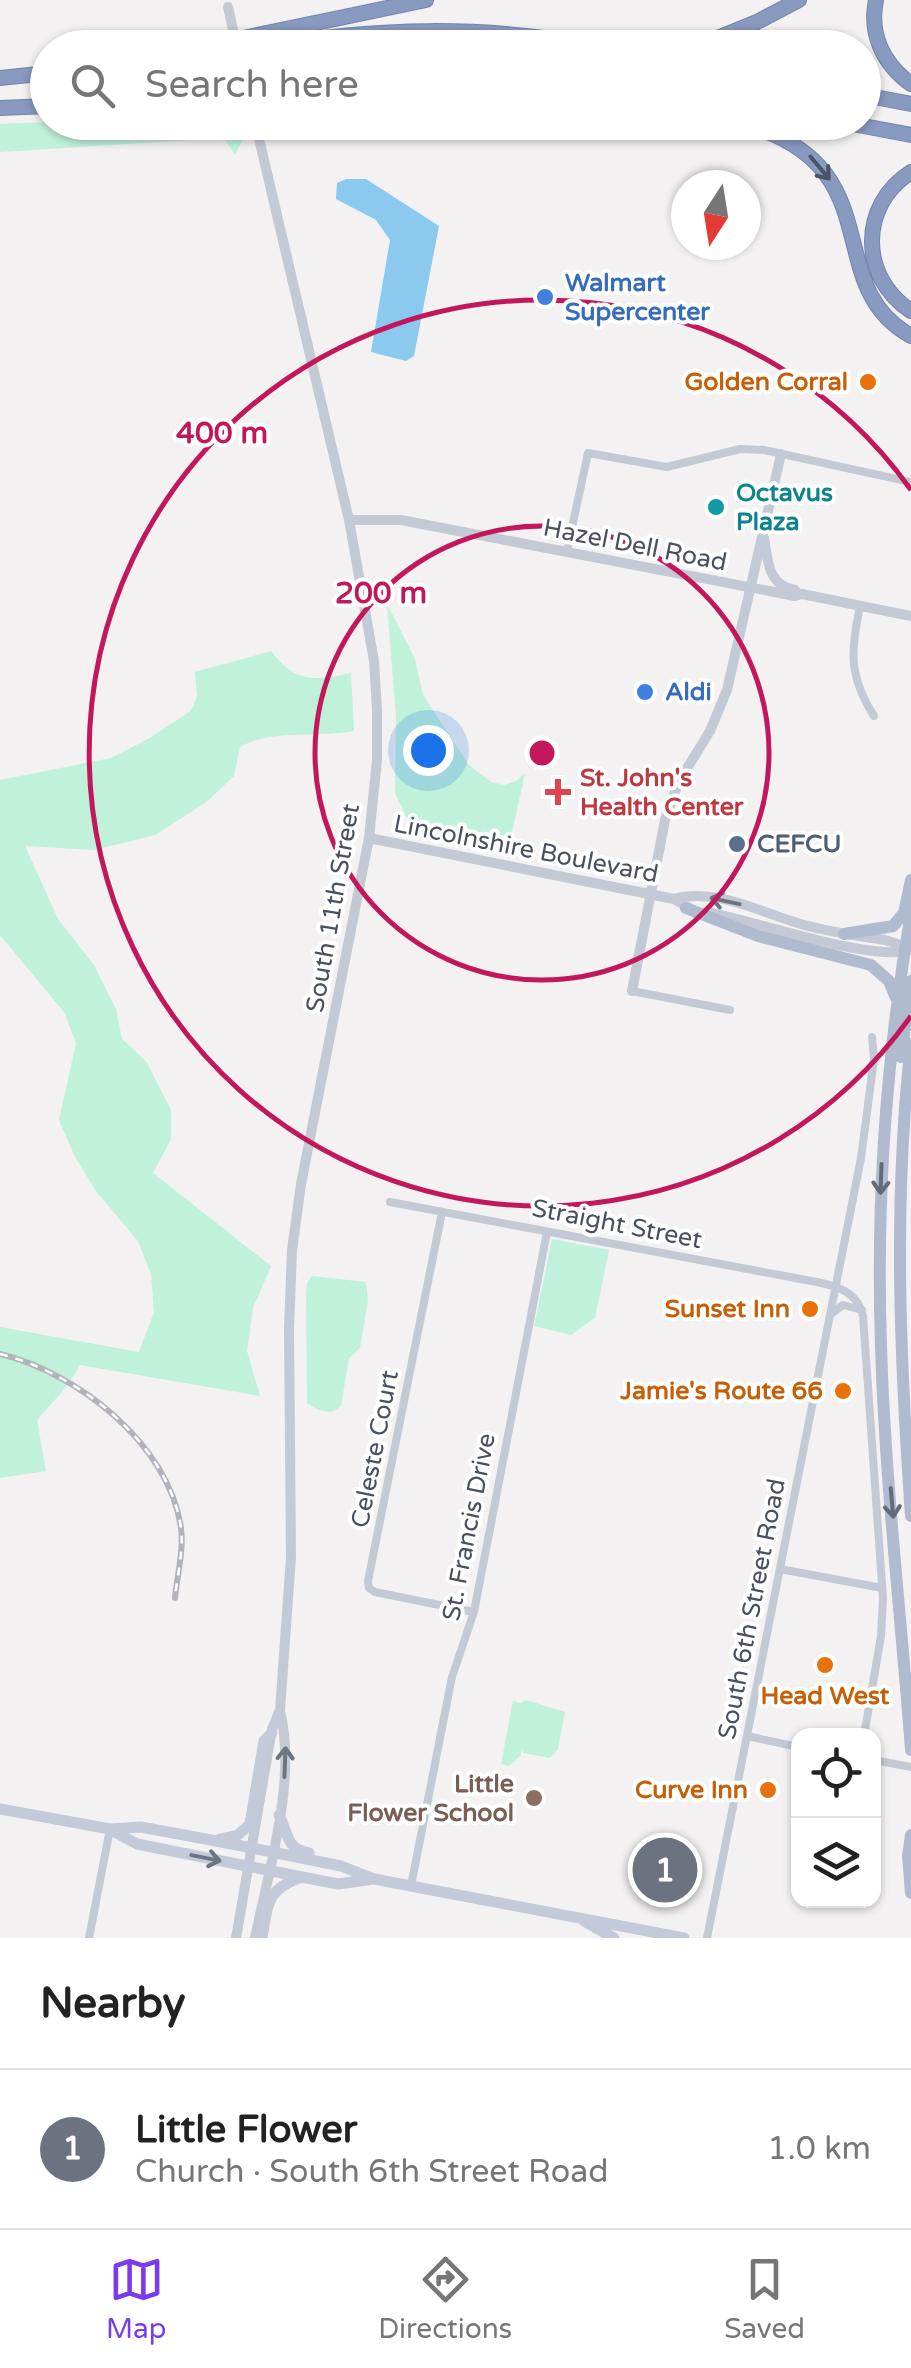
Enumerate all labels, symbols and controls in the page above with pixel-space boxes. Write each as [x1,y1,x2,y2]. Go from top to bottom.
search box [30,30,881,140]
icon: search [65,58,120,113]
text: Search here [145,62,359,108]
one-way arrow [809,154,831,180]
north arrow [671,170,761,260]
place label: Walmart Supercenter [565,268,710,327]
marker: Walmart Supercenter [534,286,556,308]
place label: Golden Corral [684,367,848,397]
marker: Golden Corral [857,371,879,393]
text: 400 m [176,415,268,452]
place label: Octavus Plaza [736,478,833,537]
marker: Octavus Plaza [705,496,727,518]
street label: Hazel Dell Road [541,512,729,578]
text: 200 m [335,575,427,612]
place label: Aldi [665,677,712,707]
marker: Aldi [634,681,656,703]
your location [403,725,454,776]
centre of rings [524,735,560,771]
place label: St. John's Health Center [580,763,744,822]
marker: St. John's Health Center [545,779,571,805]
street label: South 11th Street [300,801,366,1015]
street label: Lincolnshire Boulevard [391,809,661,889]
place label: CEFCU [757,829,841,859]
marker: CEFCU [726,833,748,855]
one-way arrow [710,891,742,910]
one-way arrow [872,1162,891,1194]
street label: Straight Street [529,1193,705,1255]
place label: Sunset Inn [665,1294,790,1324]
marker: Sunset Inn [799,1298,821,1320]
street label: Celeste Court [345,1367,405,1530]
place label: Jamie's Route 66 [619,1376,823,1406]
marker: Jamie's Route 66 [832,1380,854,1402]
street label: St. Francis Drive [436,1431,502,1623]
street label: South 6th Street Road [712,1476,792,1742]
one-way arrow [882,1486,901,1519]
marker: Head West [814,1654,836,1676]
place label: Head West [761,1681,890,1711]
map controls [791,1728,881,1908]
button: locate [791,1728,881,1818]
one-way arrow [276,1747,295,1779]
place label: Little Flower School [347,1769,514,1828]
place label: Curve Inn [635,1775,748,1805]
marker: Curve Inn [757,1779,779,1801]
marker: Little Flower School [523,1787,545,1809]
button: layers [791,1818,881,1908]
pin: 1 [632,1832,698,1908]
one-way arrow [189,1849,221,1868]
text: Nearby [40,1978,185,2029]
text: Little Flower [135,2107,357,2153]
text: 1 [62,2130,83,2168]
text: 1.0 km [767,2130,871,2168]
text: Church · South 6th Street Road [135,2153,608,2191]
tab: Map [106,2252,166,2346]
tab: Directions [378,2252,512,2346]
tab: Saved [724,2252,805,2346]

